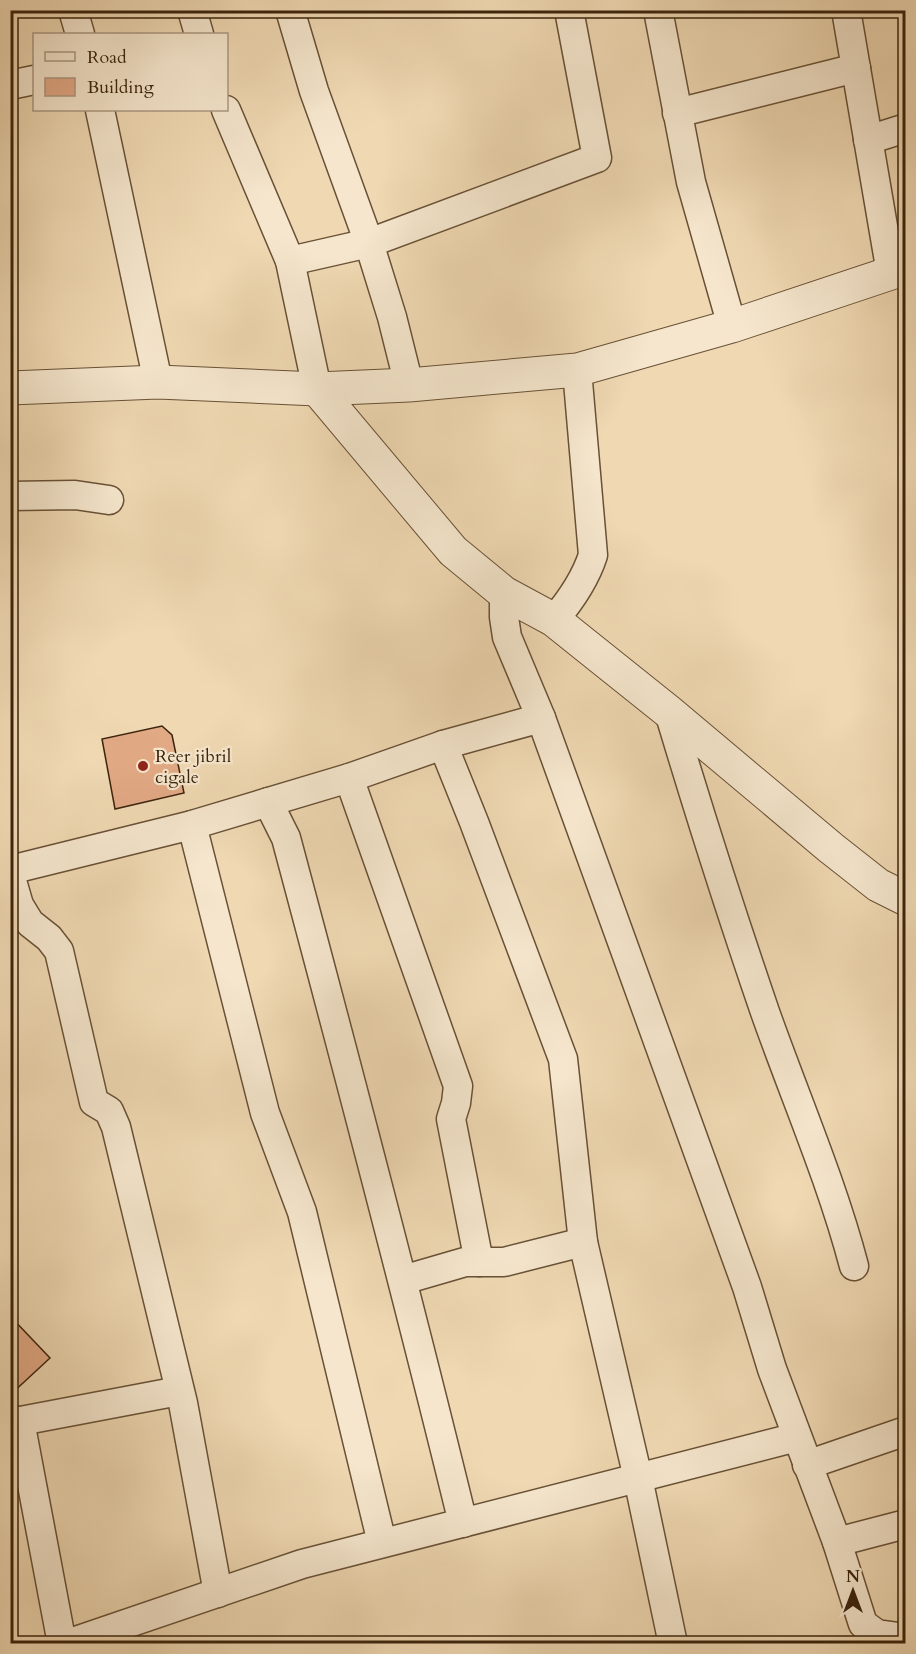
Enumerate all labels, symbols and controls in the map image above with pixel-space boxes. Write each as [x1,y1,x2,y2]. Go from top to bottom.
legend [33,33,228,111]
text: Road [87,45,127,70]
text: Building [87,75,155,100]
place label: Reer jibril cigale [155,744,232,790]
marker: Reer jibril cigale [136,759,150,773]
north arrow [823,1561,883,1621]
text: N [846,1566,860,1588]

